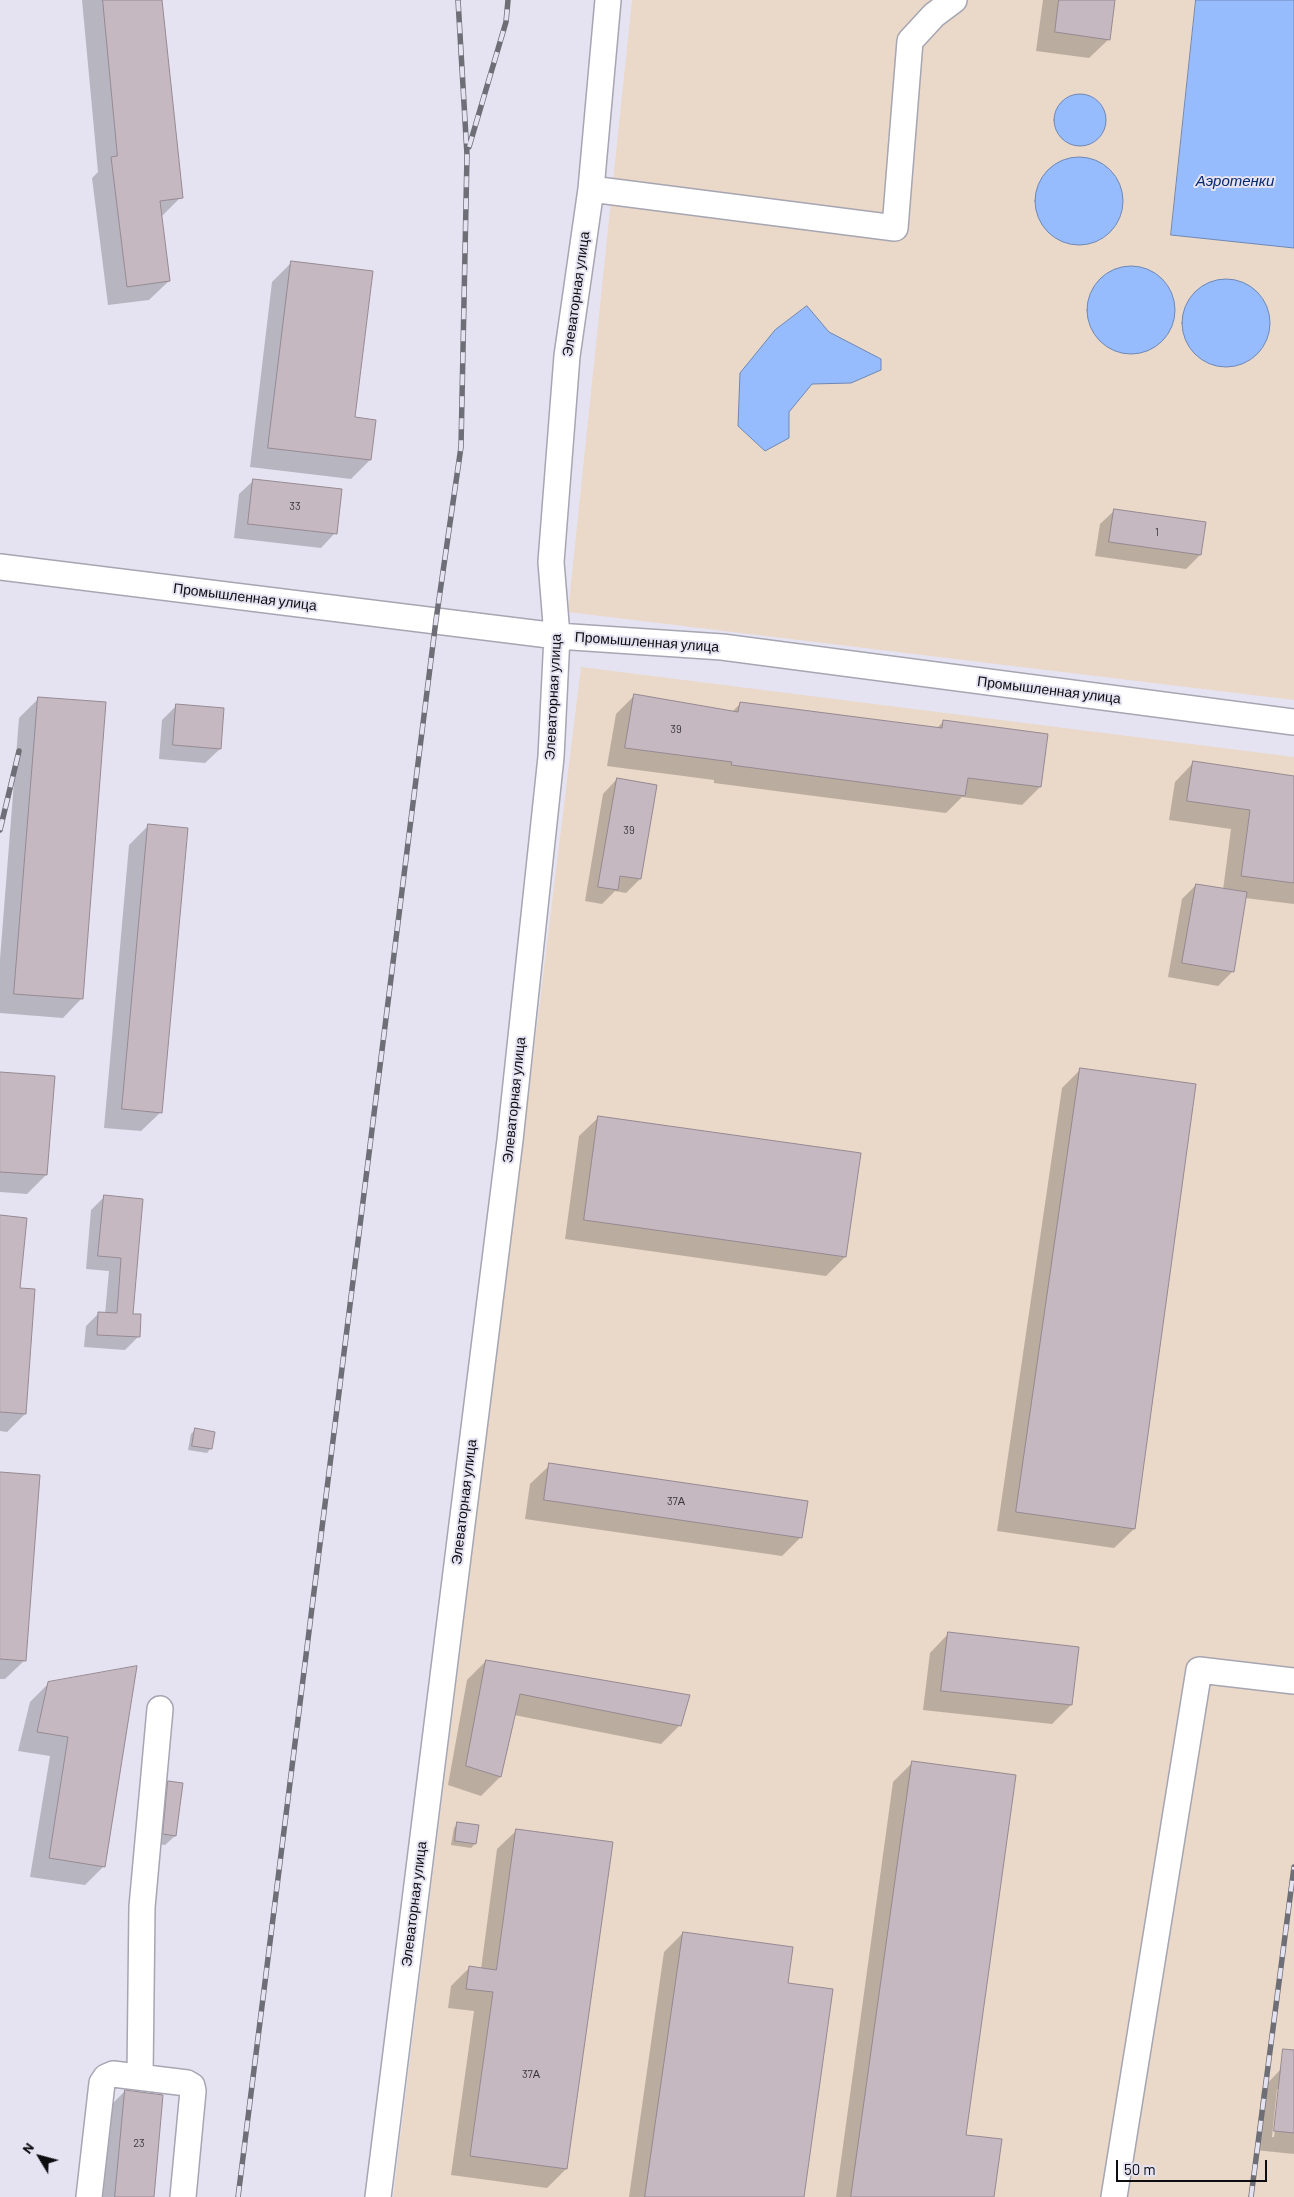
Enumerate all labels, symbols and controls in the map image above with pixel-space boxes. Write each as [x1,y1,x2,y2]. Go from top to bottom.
water label: Аэротенки [1196,172,1274,190]
street label: Элеваторная улица [559,230,593,358]
house number: 33 [289,499,301,513]
house number: 1 [1155,525,1159,539]
street label: Промышленная улица [172,580,318,614]
street label: Промышленная улица [574,629,720,655]
street label: Элеваторная улица [541,633,565,761]
street label: Промышленная улица [976,673,1122,707]
house number: 39 [670,722,682,736]
house number: 39 [623,823,635,837]
street label: Элеваторная улица [499,1036,529,1164]
street label: Элеваторная улица [448,1438,480,1566]
house number: 37А [667,1494,685,1508]
street label: Элеваторная улица [398,1840,430,1968]
house number: 37А [522,2067,540,2081]
north arrow [15,2132,65,2182]
house number: 23 [133,2136,145,2150]
text: N [18,2139,37,2157]
scale bar [1119,2150,1270,2182]
text: 50 m [1124,2160,1156,2178]

